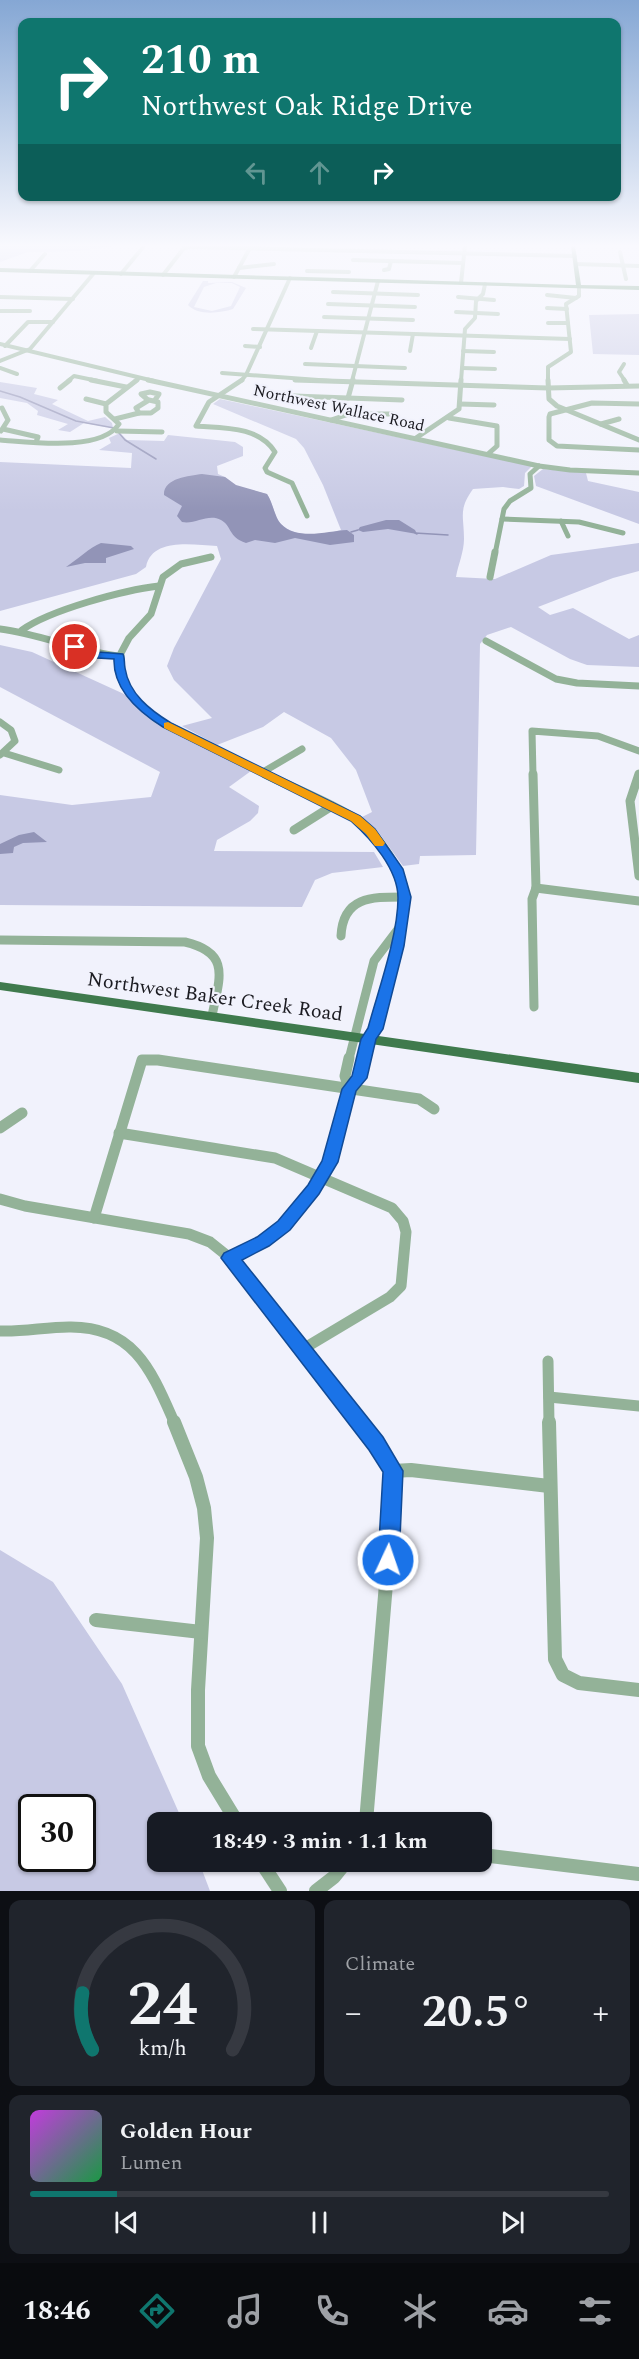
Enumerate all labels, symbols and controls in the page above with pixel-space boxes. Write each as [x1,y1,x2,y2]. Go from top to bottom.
text: 210 m [141,29,260,92]
icon: right [42,42,120,120]
text: Northwest Oak Ridge Drive [141,86,472,128]
icon: left [240,156,273,189]
icon: ahead [303,156,336,189]
icon: right [366,156,399,189]
street label: Northwest Wallace Road [251,378,427,438]
pin [49,621,100,672]
icon: arrive [58,630,91,663]
street label: Northwest Baker Creek Road [85,964,345,1030]
position arrow [356,1528,420,1592]
speed limit sign: 30 [18,1794,96,1872]
text: 18:49 · 3 min · 1.1 km [212,1825,427,1858]
text: Climate [345,1949,415,1979]
text: 24 [127,1958,197,2053]
text: 20.5° [422,1978,532,2047]
text: − [345,1988,362,2038]
text: + [592,1988,609,2038]
text: km/h [138,2032,186,2065]
text: Golden Hour [120,2115,252,2148]
text: Lumen [120,2148,182,2178]
icon: previous [110,2206,143,2239]
icon: pause [303,2206,336,2239]
icon: next [496,2206,529,2239]
text: 18:46 [23,2290,91,2332]
icon: directions [136,2290,178,2332]
icon: music [224,2290,266,2332]
icon: phone [311,2290,353,2332]
icon: climate [399,2290,441,2332]
icon: car [487,2290,529,2332]
icon: filters [574,2290,616,2332]

